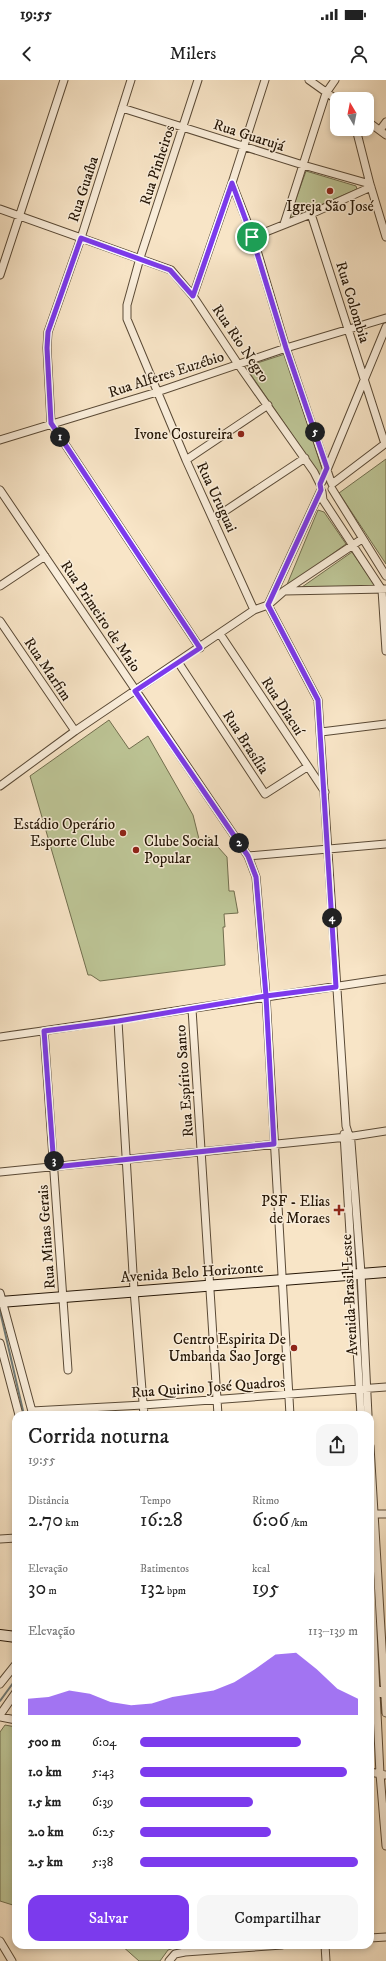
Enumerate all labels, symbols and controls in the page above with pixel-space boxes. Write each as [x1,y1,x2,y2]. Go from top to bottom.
text: 19:55 [20,5,52,24]
icon: back [16,43,38,65]
text: Milers [170,43,216,65]
icon: person [348,43,370,65]
north arrow [330,92,374,136]
map controls [330,92,374,136]
street label: Rua Guarujá [211,115,287,156]
street label: Rua Pinheiros [136,123,179,208]
street label: Rua Guaíba [64,153,103,225]
marker: Igreja São José [325,186,335,196]
place label: Igreja São José [286,197,374,216]
pin [235,220,269,254]
icon: arrive [241,226,263,248]
street label: Rua Colombia [331,259,374,346]
street label: Rua Rio Negro [208,301,274,386]
street label: Rua Alferes Euzébio [106,347,226,402]
pin: 5 [305,422,325,442]
place label: Ivone Costureira [134,425,234,444]
text: 5 [312,425,318,439]
pin: 1 [50,427,70,447]
marker: Ivone Costureira [236,429,246,439]
text: 1 [58,430,62,444]
street label: Rua Uruguai [192,459,241,536]
street label: Rua Primeiro de Maio [56,557,145,676]
street label: Rua Marfim [20,634,76,705]
street label: Rua Diacuí [257,674,309,740]
street label: Rua Brasília [218,707,273,778]
place label: Estádio Operário Esporte Clube [13,815,115,851]
marker: Estádio Operário Esporte Clube [118,828,128,838]
place label: Clube Social Popular [144,832,219,868]
pin: 2 [229,833,249,853]
text: 2 [236,836,242,850]
marker: Clube Social Popular [131,845,141,855]
pin: 4 [322,908,342,928]
text: 4 [329,911,335,925]
street label: Rua Espírito Santo [171,1024,198,1138]
pin: 3 [44,1151,64,1171]
text: 3 [52,1154,56,1168]
street label: Rua Minas Gerais [33,1184,60,1290]
place label: PSF - Elias de Moraes [261,1192,330,1228]
marker: PSF - Elias de Moraes [333,1204,345,1216]
street label: Avenida Brasil Leste [337,1234,362,1356]
street label: Avenida Belo Horizonte [120,1258,264,1287]
place label: Centro Espirita De Umbanda Sao Jorge [168,1330,286,1366]
marker: Centro Espirita De Umbanda Sao Jorge [289,1343,299,1353]
street label: Rua Quirino José Quadros [130,1373,286,1402]
text: Corrida noturna [28,1423,169,1450]
button: share [316,1424,358,1466]
text: 19:55 [28,1452,56,1468]
text: Distância [28,1494,69,1508]
text: Tempo [140,1494,171,1508]
text: Ritmo [252,1494,279,1508]
text: 2.70 [28,1508,63,1533]
text: 16:28 [140,1508,183,1533]
text: 6:06 [252,1508,289,1533]
text: km [63,1516,79,1530]
text: /km [289,1516,308,1530]
text: Elevação [28,1562,68,1576]
text: Batimentos [140,1562,189,1576]
text: kcal [252,1562,270,1576]
text: 30 [28,1576,46,1601]
text: 132 [140,1576,165,1601]
text: 195 [252,1576,279,1601]
text: m [46,1584,57,1598]
text: bpm [165,1584,186,1598]
text: Elevação [28,1623,75,1639]
text: 113–139 m [308,1623,358,1639]
text: 500 m [28,1734,61,1750]
text: 6:04 [92,1734,117,1750]
text: 1.0 km [28,1764,62,1780]
text: 5:43 [92,1764,114,1780]
text: 1.5 km [28,1794,61,1810]
text: 6:39 [92,1794,114,1810]
text: 2.0 km [28,1824,64,1840]
text: 6:25 [92,1824,115,1840]
text: 2.5 km [28,1854,63,1870]
text: 5:38 [92,1854,113,1870]
button: Salvar [28,1895,189,1941]
button: Compartilhar [197,1895,358,1941]

